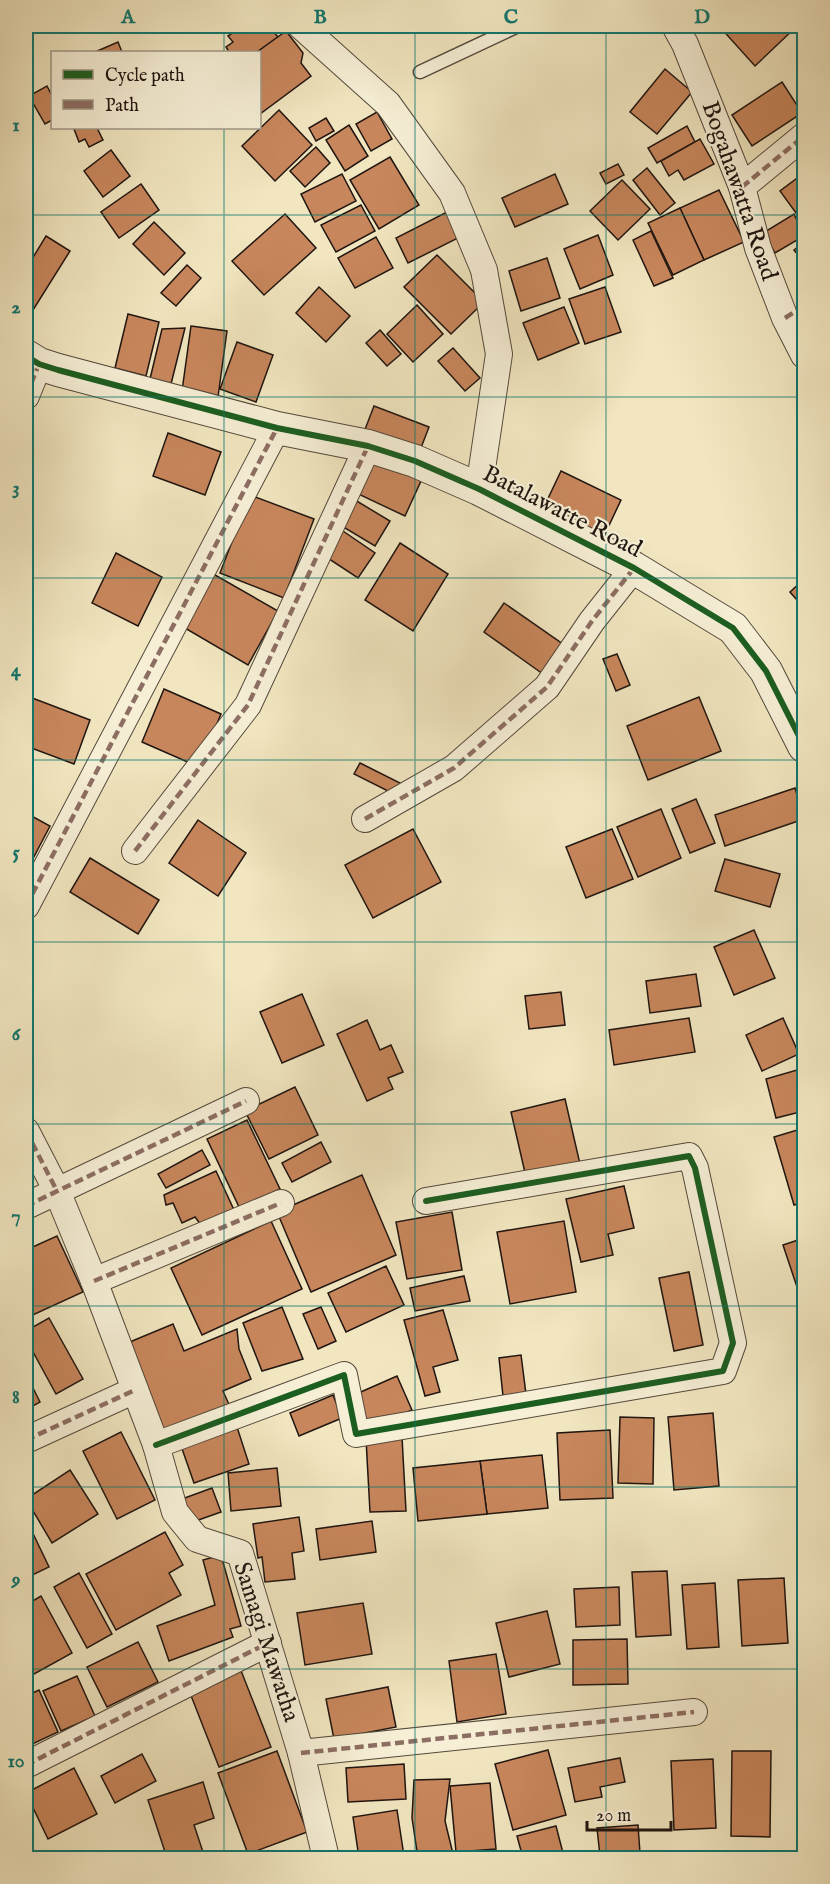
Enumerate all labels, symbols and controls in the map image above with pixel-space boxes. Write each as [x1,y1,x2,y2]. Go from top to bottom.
text: A [120,5,136,30]
text: B [313,5,327,30]
text: C [504,5,518,30]
text: D [694,5,710,30]
legend [51,51,261,129]
text: Cycle path [105,65,185,88]
text: Path [105,95,139,118]
street label: Bogahawatta Road [694,97,784,285]
text: 1 [12,113,20,138]
text: 2 [11,295,21,320]
street label: Batalawatte Road [477,459,647,566]
text: 3 [12,476,20,501]
text: 4 [11,658,22,683]
text: 5 [12,840,20,865]
text: 6 [12,1022,22,1047]
text: 7 [11,1204,21,1229]
text: 8 [12,1385,20,1410]
street label: Samagi Mawatha [226,1558,307,1727]
text: 9 [11,1567,21,1592]
text: 10 [7,1749,25,1774]
scale bar [587,1794,671,1832]
text: 20 m [596,1805,631,1828]

